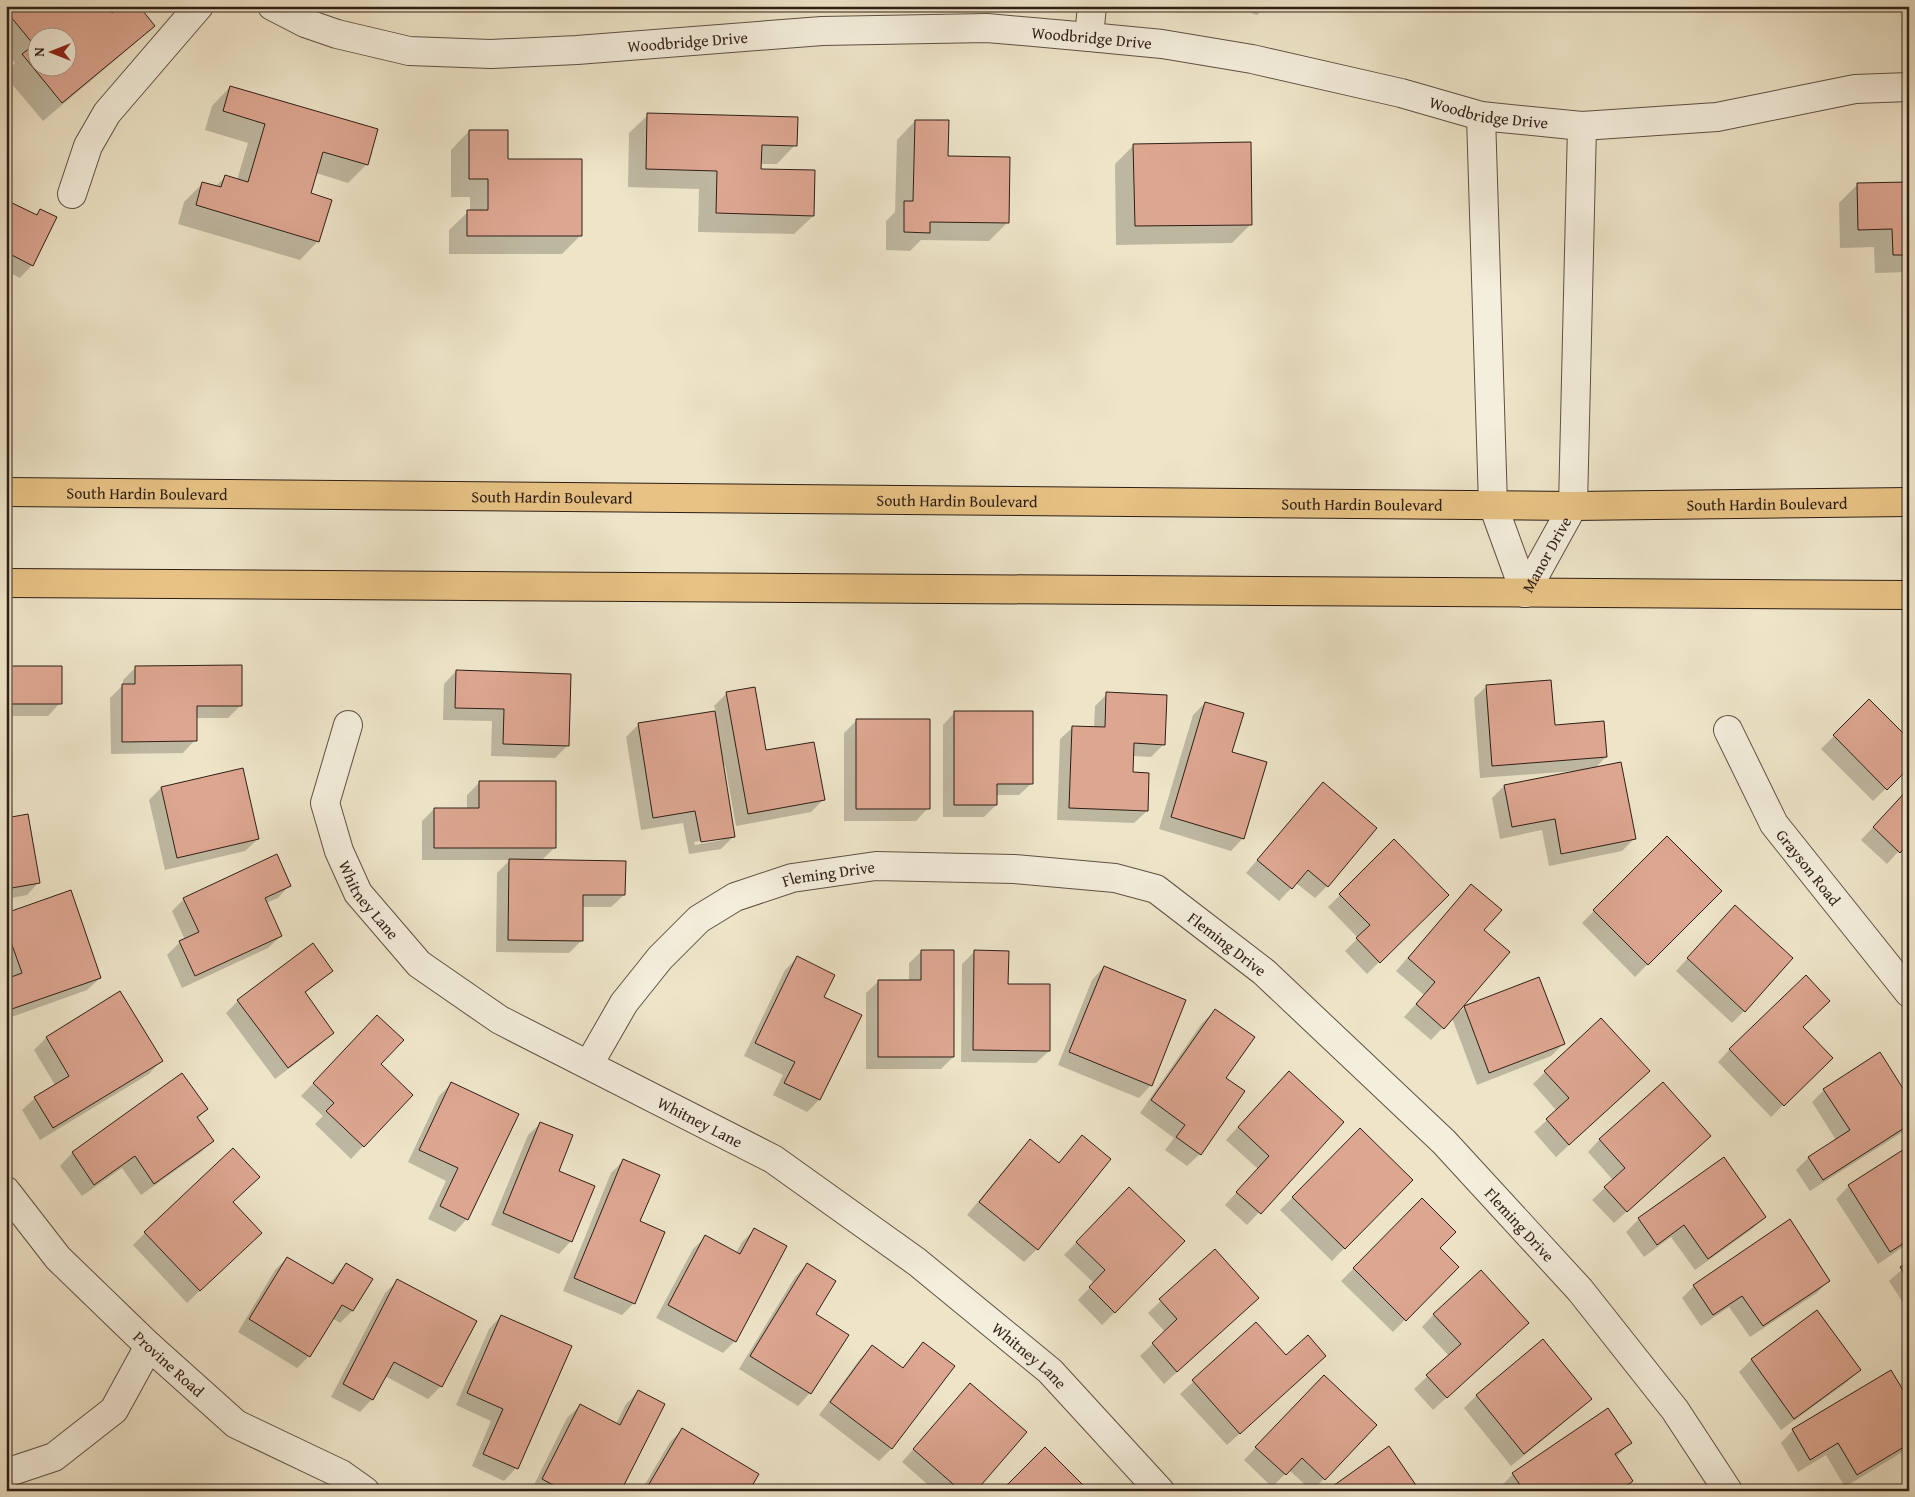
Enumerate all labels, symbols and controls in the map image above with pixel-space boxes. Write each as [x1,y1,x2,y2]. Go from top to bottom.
street label: Woodbridge Drive [1031,20,1153,55]
street label: Woodbridge Drive [626,25,749,58]
north arrow [28,28,78,78]
text: N [29,47,49,57]
street label: Woodbridge Drive [1426,90,1549,135]
street label: South Hardin Boulevard [66,481,228,506]
street label: South Hardin Boulevard [471,484,633,510]
street label: South Hardin Boulevard [876,488,1038,513]
street label: South Hardin Boulevard [1281,491,1443,517]
street label: South Hardin Boulevard [1686,491,1848,517]
street label: Manor Drive [1515,512,1577,597]
street label: Grayson Road [1770,824,1847,911]
street label: Fleming Drive [778,854,876,893]
street label: Whitney Lane [333,856,405,945]
street label: Fleming Drive [1183,906,1272,982]
street label: Whitney Lane [653,1090,747,1154]
street label: Fleming Drive [1479,1182,1560,1267]
street label: Whitney Lane [987,1316,1073,1394]
street label: Provine Road [128,1325,210,1403]

